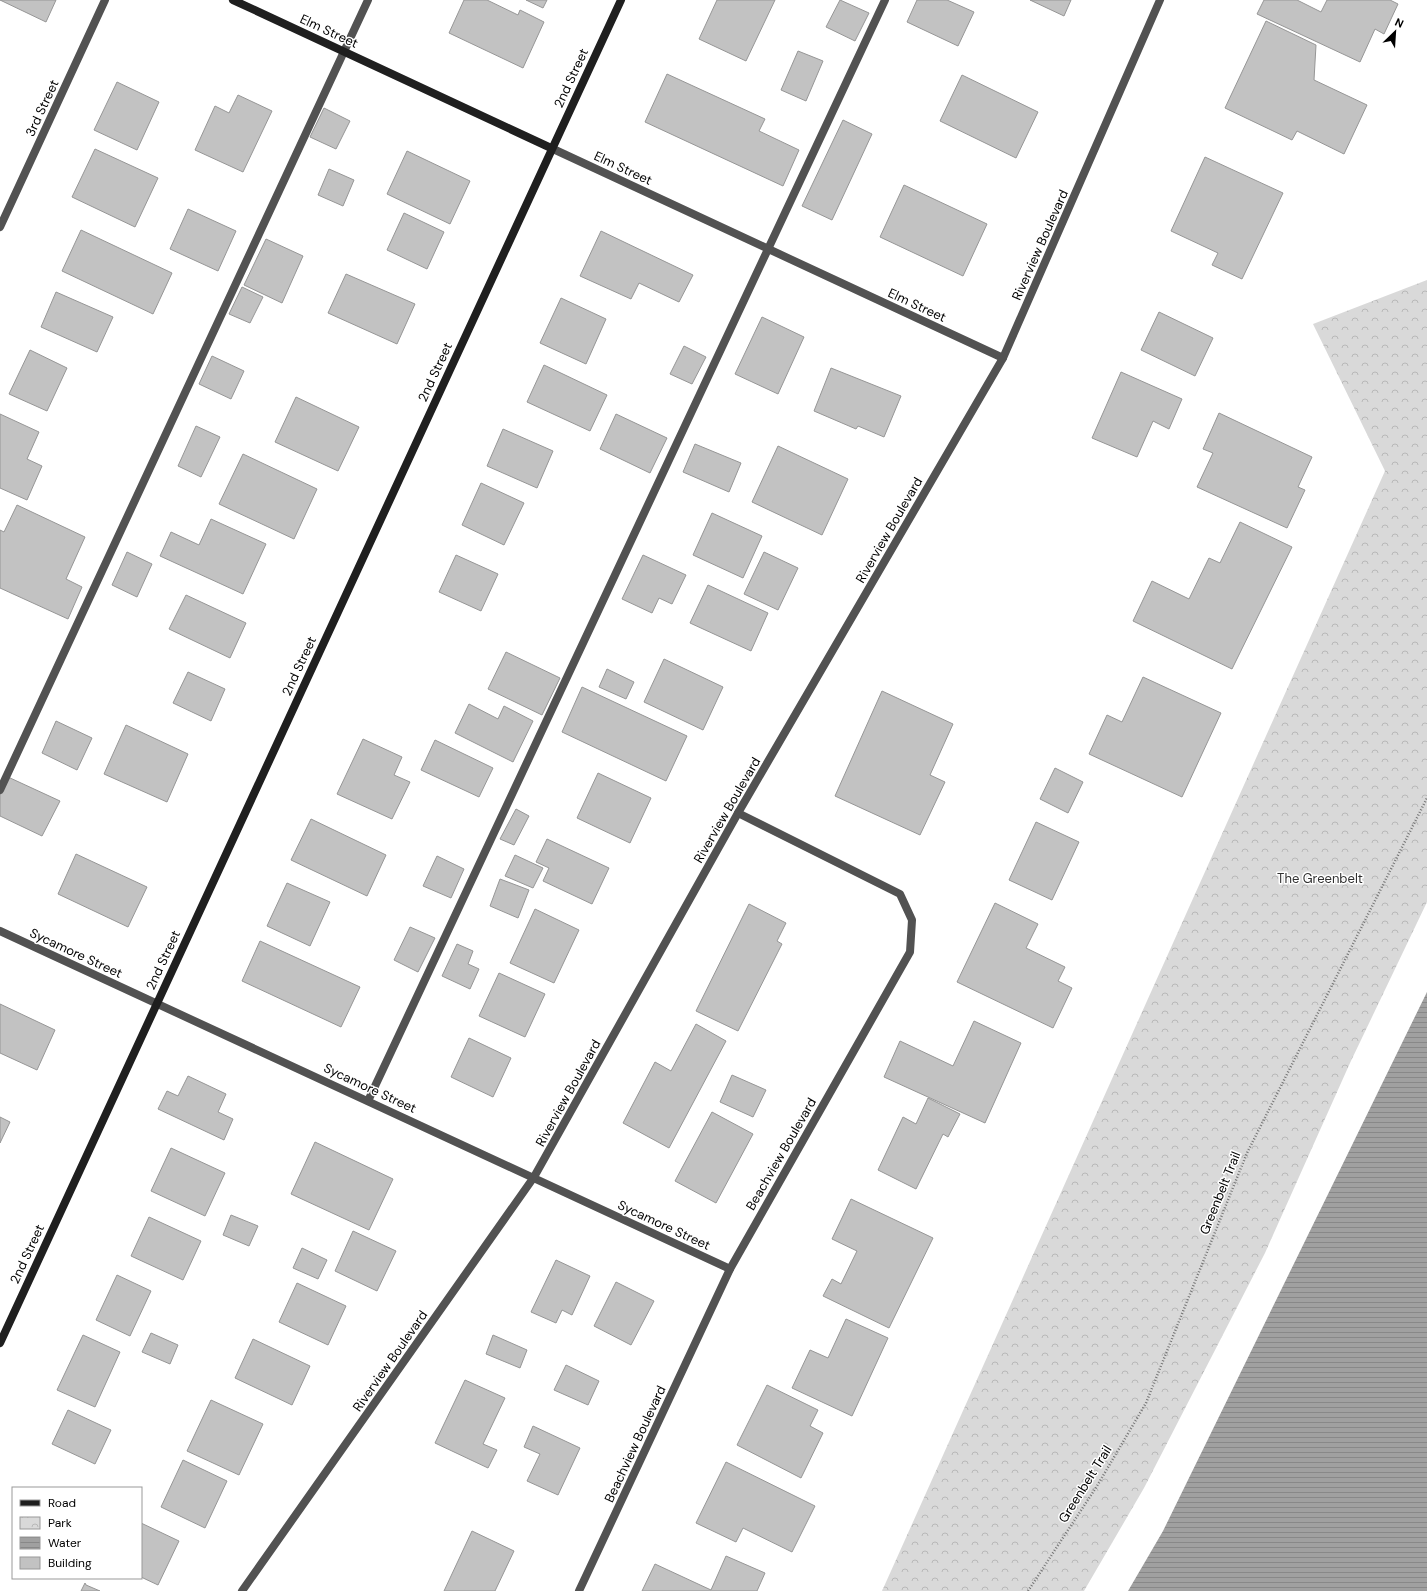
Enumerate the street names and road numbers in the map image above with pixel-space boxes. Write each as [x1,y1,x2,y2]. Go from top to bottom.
street label: Elm Street [297,10,361,52]
street label: 2nd Street [550,46,592,110]
street label: 3rd Street [21,77,63,139]
street label: Elm Street [591,147,655,189]
street label: Riverview Boulevard [1008,187,1072,303]
street label: Elm Street [885,284,949,326]
street label: 2nd Street [414,340,456,404]
street label: Riverview Boulevard [852,474,926,586]
street label: 2nd Street [278,634,320,698]
street label: Riverview Boulevard [690,754,764,866]
street label: Sycamore Street [27,924,125,982]
street label: 2nd Street [142,928,184,992]
street label: Riverview Boulevard [532,1037,604,1149]
street label: Sycamore Street [321,1059,419,1117]
street label: Beachview Boulevard [742,1095,820,1213]
street label: Greenbelt Trail [1196,1149,1244,1237]
street label: Sycamore Street [615,1196,713,1254]
street label: 2nd Street [6,1222,48,1286]
street label: Riverview Boulevard [349,1307,431,1415]
street label: Beachview Boulevard [600,1383,670,1505]
street label: Greenbelt Trail [1054,1442,1116,1526]

